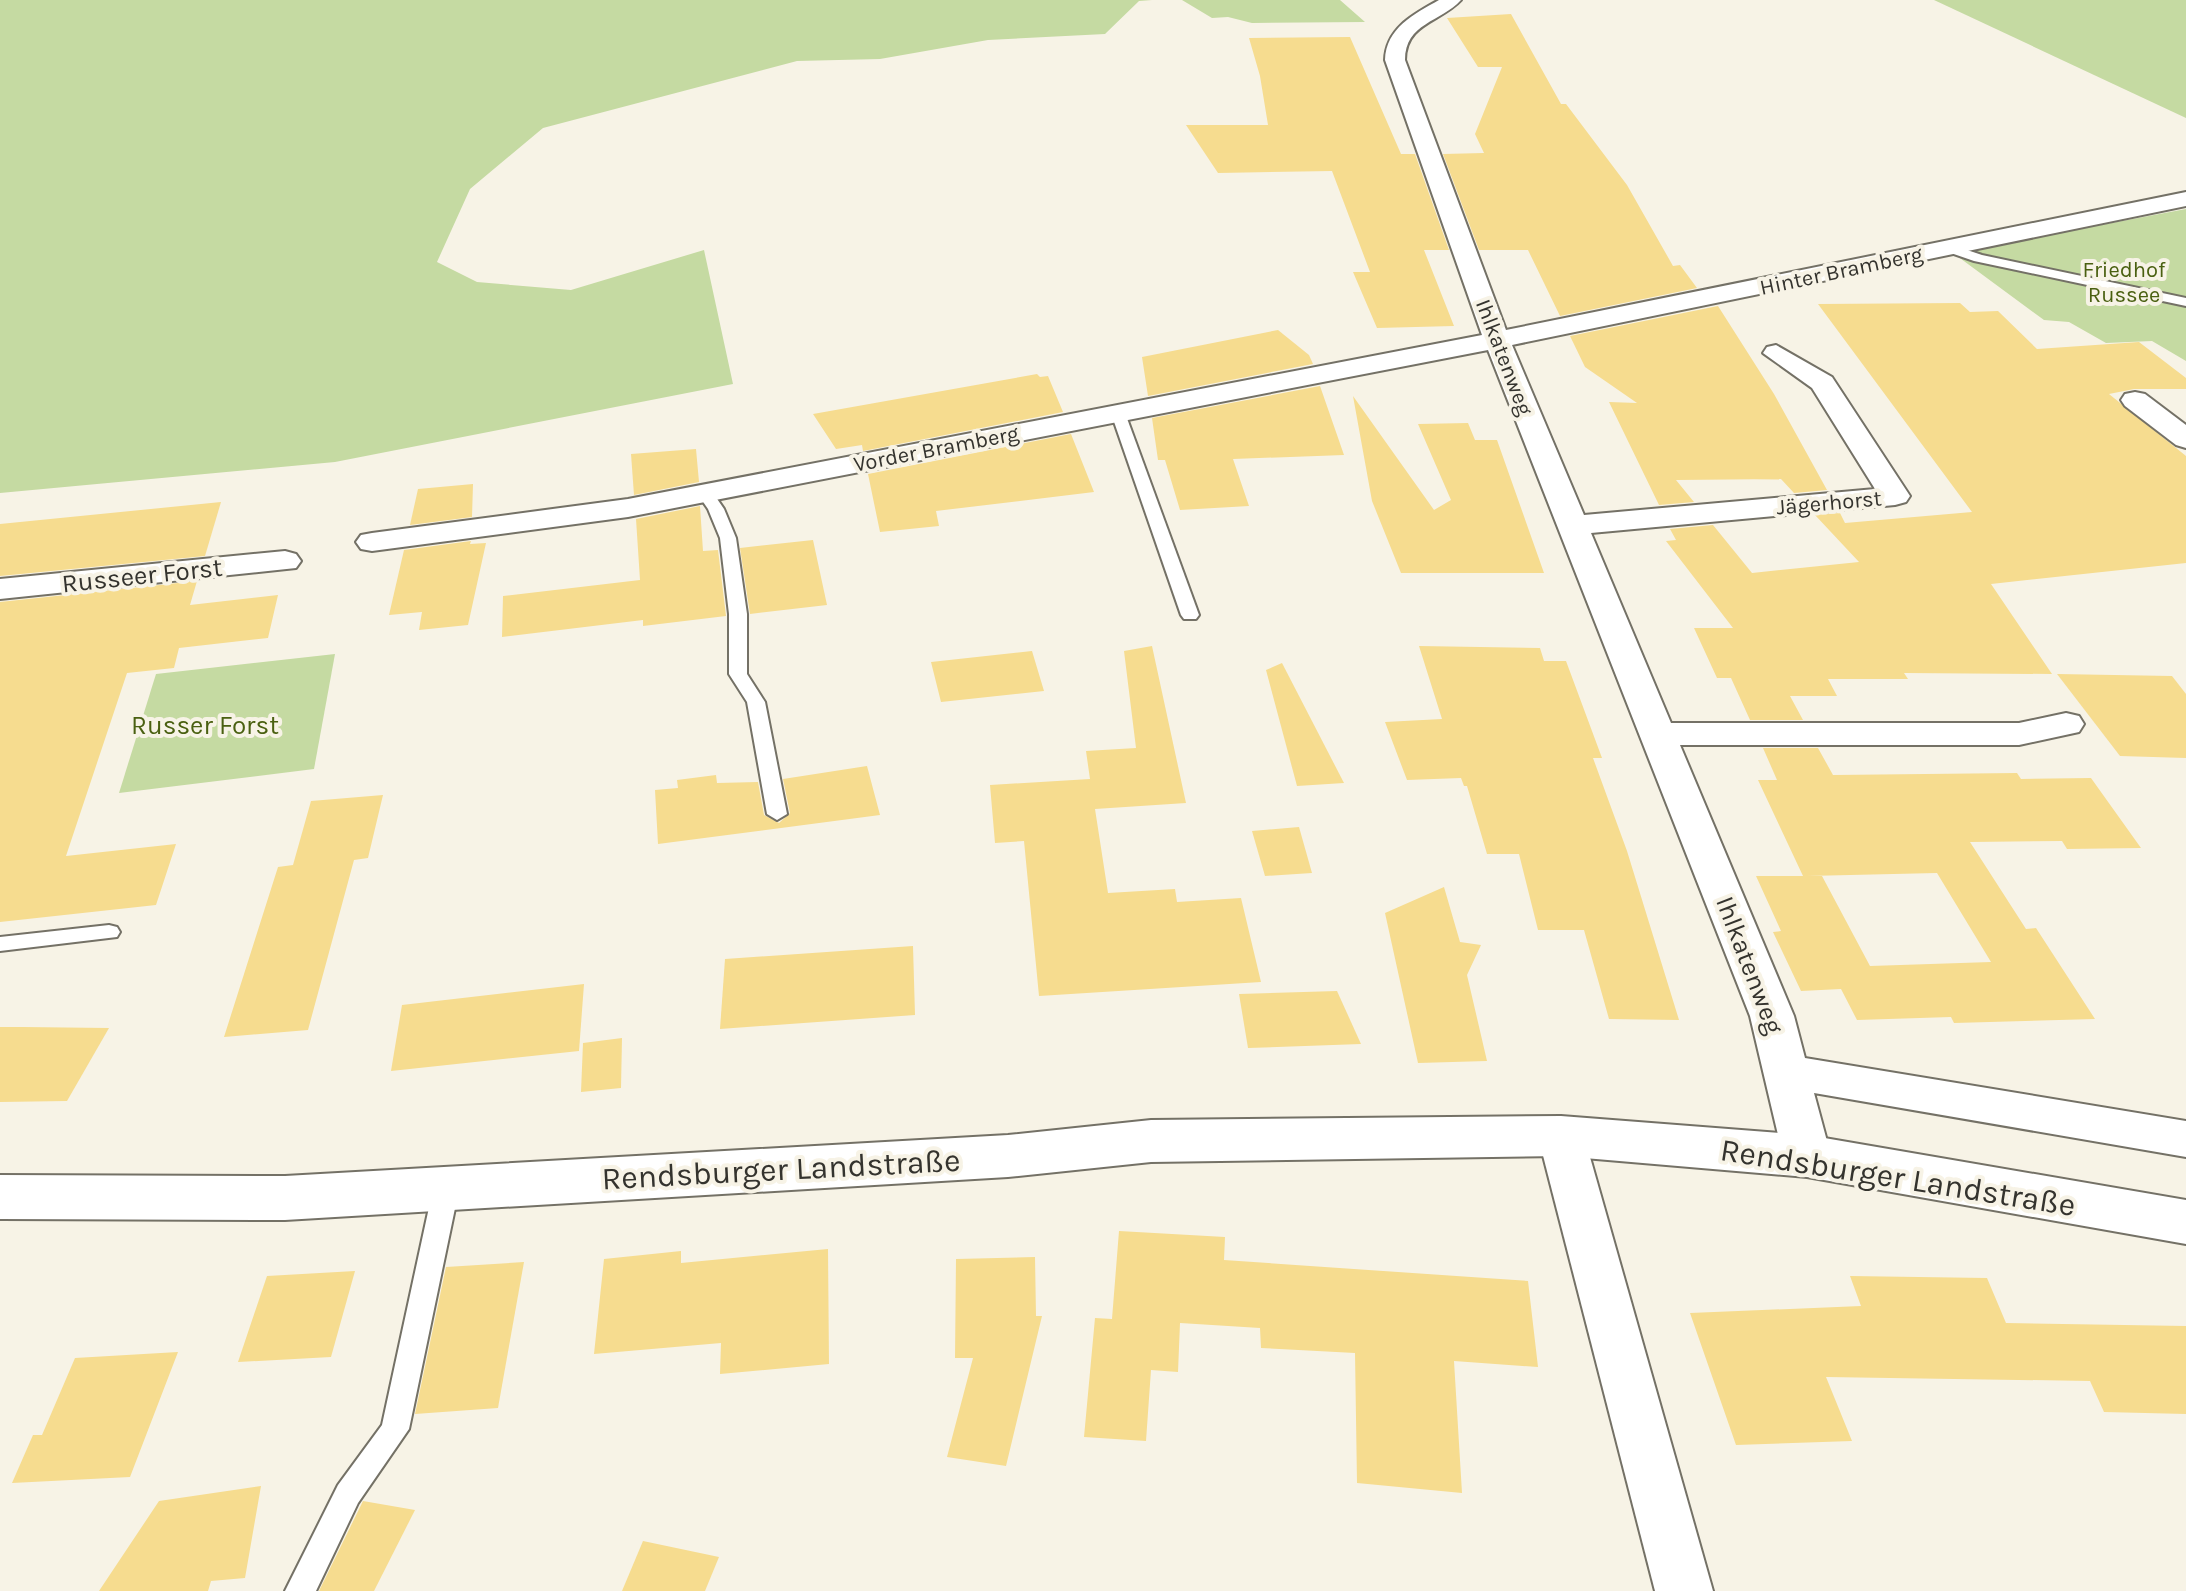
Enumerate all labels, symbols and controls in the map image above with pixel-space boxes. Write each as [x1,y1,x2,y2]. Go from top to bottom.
street label: Hinter Bramberg [1757,241,1926,301]
park label: Friedhof Russee [2082,257,2166,308]
street label: Ihlkatenweg [1470,295,1538,420]
street label: Vorder Bramberg [851,420,1022,478]
street label: Jägerhorst [1775,485,1883,521]
street label: Russeer Forst [60,552,224,599]
park label: Russer Forst [131,710,279,741]
street label: Ihlkatenweg [1709,892,1790,1039]
street label: Rendsburger Landstraße [1718,1131,2078,1224]
street label: Rendsburger Landstraße [601,1142,961,1197]

